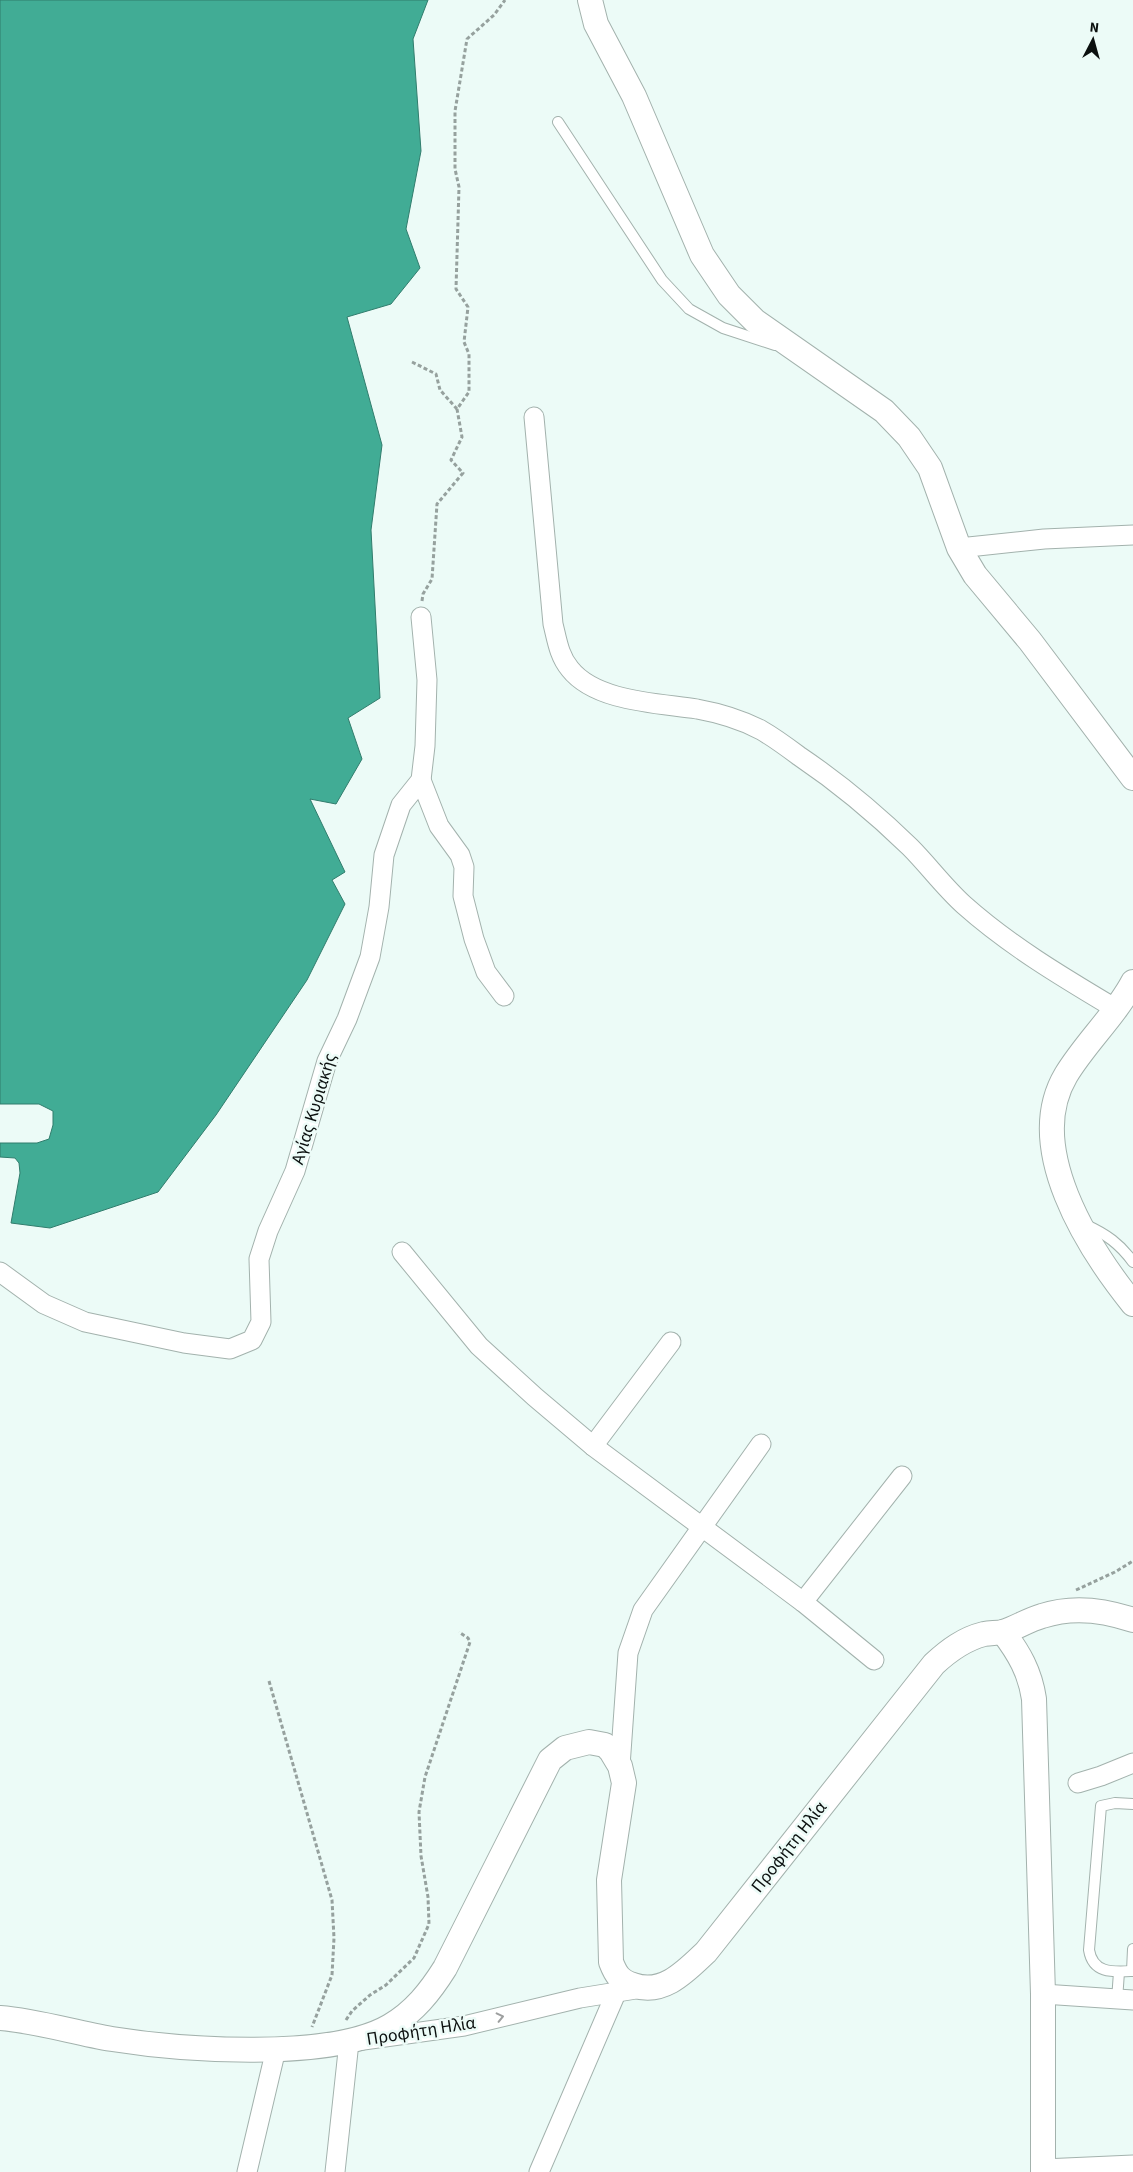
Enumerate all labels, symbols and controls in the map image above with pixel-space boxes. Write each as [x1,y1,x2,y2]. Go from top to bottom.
north arrow [1068,15,1118,65]
text: N [1089,18,1100,38]
street label: Αγίας Κυριακής [285,1050,343,1168]
street label: Προφήτη Ηλία [745,1796,833,1898]
street label: Προφήτη Ηλία [365,2010,477,2052]
one-way arrow [496,2012,505,2023]

